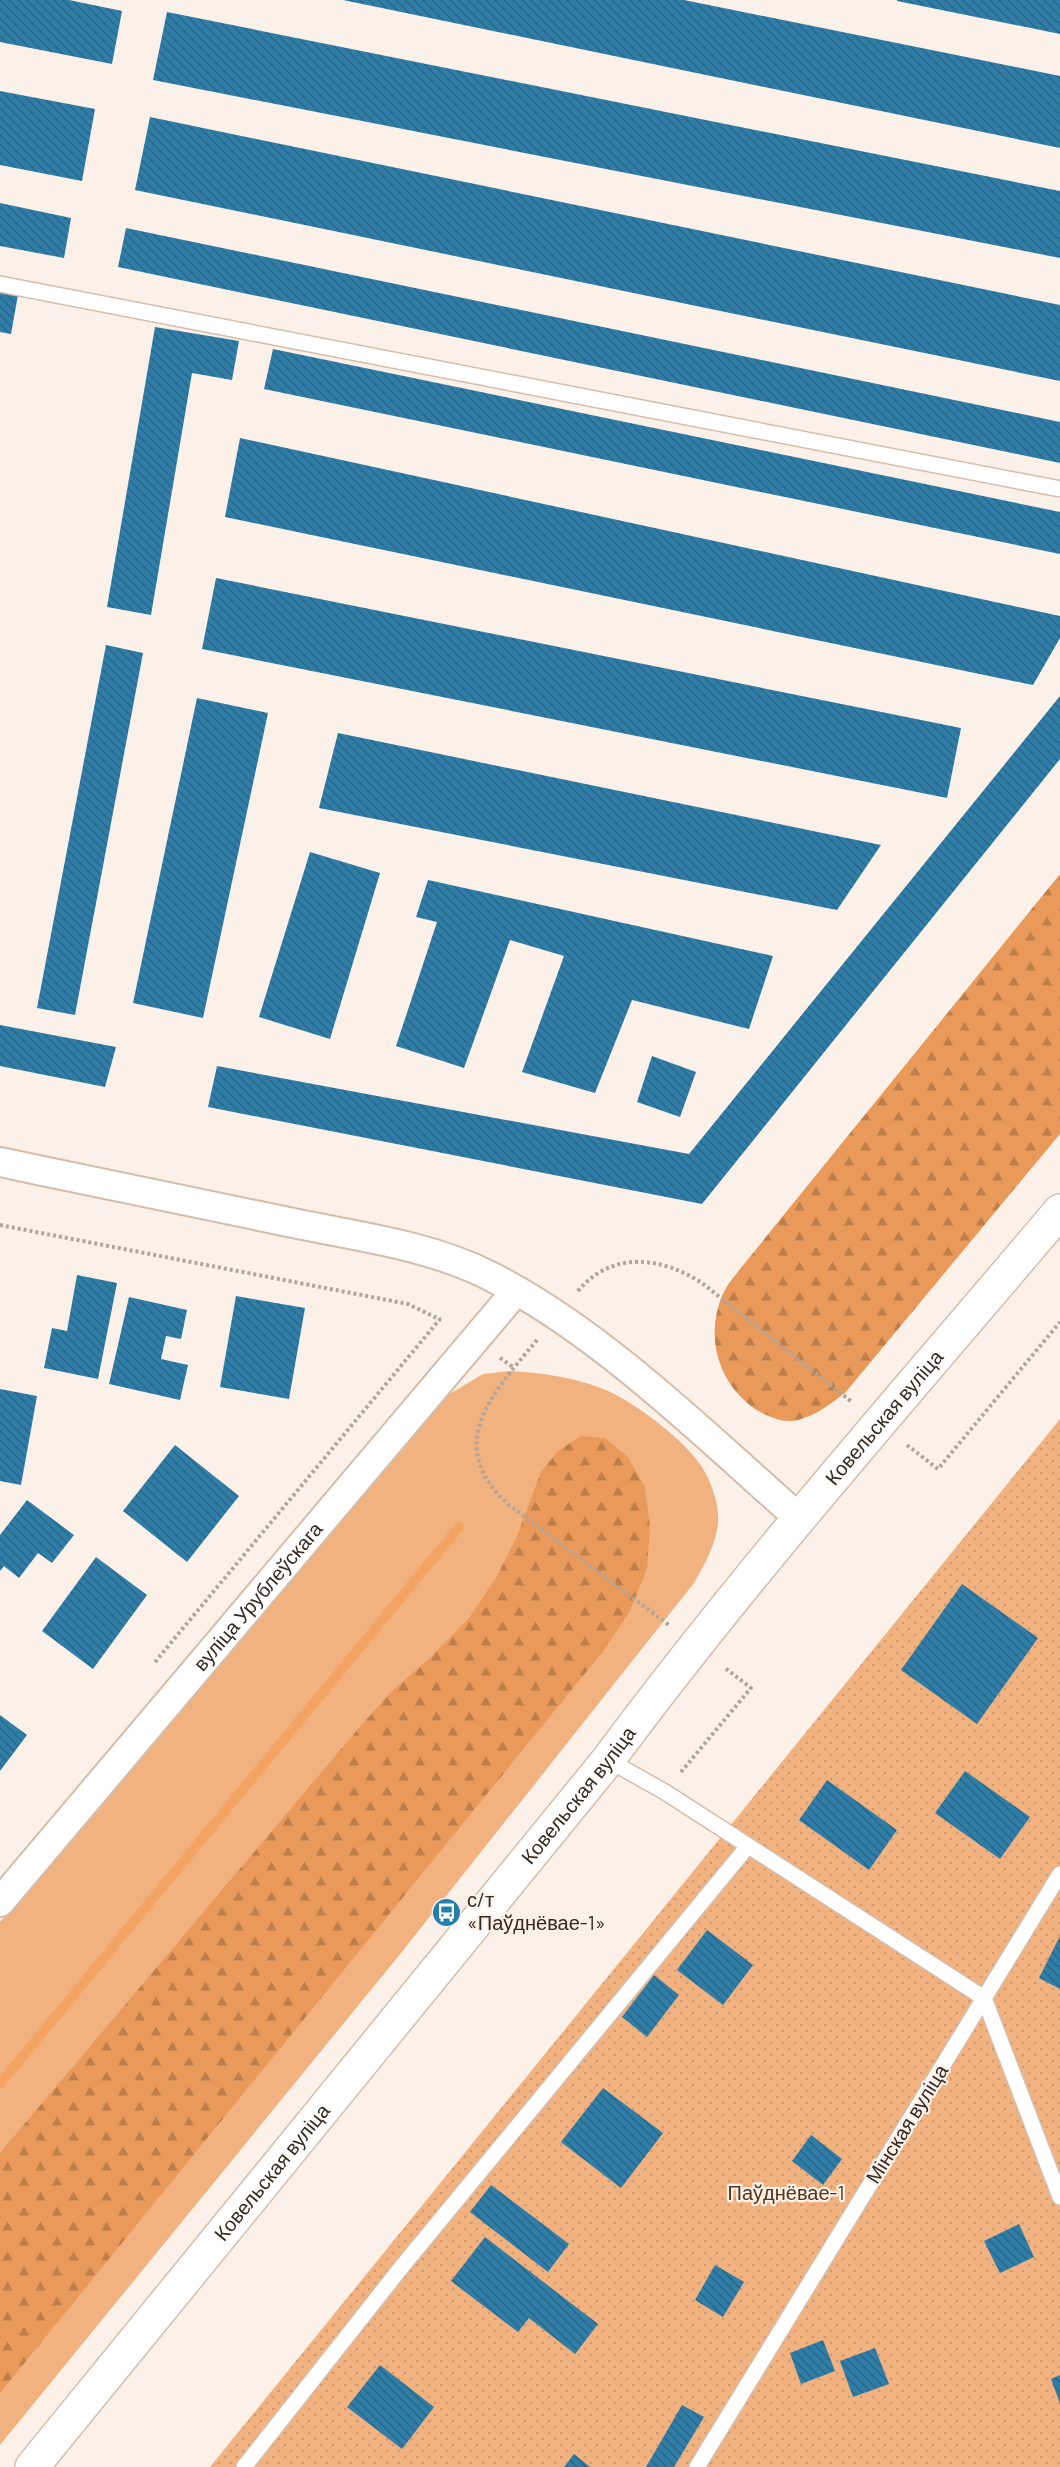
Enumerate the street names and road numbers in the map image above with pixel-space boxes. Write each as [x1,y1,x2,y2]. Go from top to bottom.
street label: Ковельская вуліца [820,1344,948,1489]
street label: вуліца Урублеўскага [188,1516,327,1675]
street label: Ковельская вуліца [515,1720,641,1868]
street label: Мінская вуліца [860,2059,953,2187]
street label: Ковельская вуліца [208,2098,335,2245]

